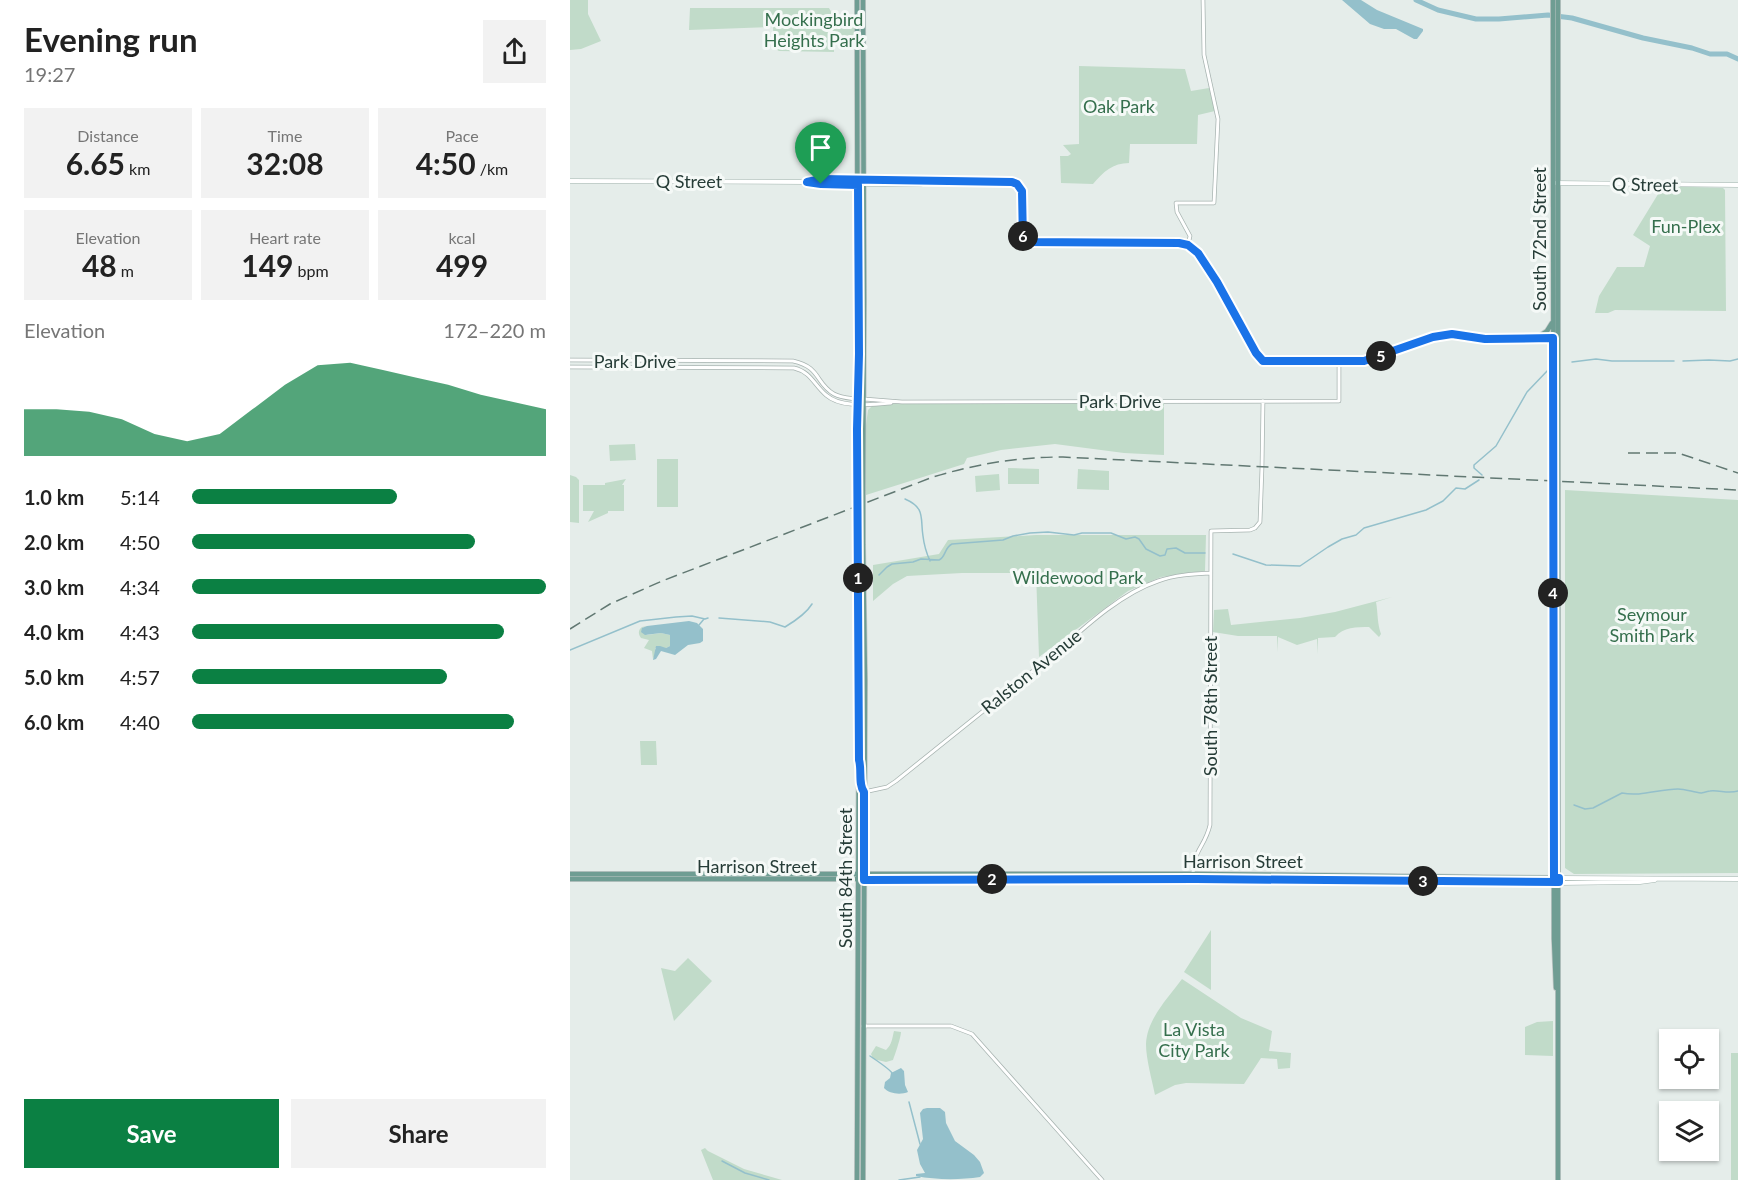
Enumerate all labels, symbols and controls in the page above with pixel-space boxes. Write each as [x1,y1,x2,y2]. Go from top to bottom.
park label: Mockingbird Heights Park [764,8,865,51]
text: Evening run [24,19,198,59]
button: share [483,20,546,83]
text: 19:27 [24,62,75,86]
park label: Oak Park [1083,95,1156,117]
pin [795,122,846,184]
text: Distance [77,126,139,145]
text: Time [268,126,302,145]
text: Pace [445,126,479,145]
icon: arrive [804,131,837,164]
text: 6.65 [66,145,125,181]
text: 32:08 [246,145,324,181]
text: 4:50 [416,145,476,181]
text: km [125,159,150,178]
text: /km [476,159,508,178]
street label: South 72nd Street [1528,166,1550,311]
street label: Q Street [656,170,723,192]
street label: Q Street [1612,172,1679,196]
park label: Fun-Plex [1651,215,1721,237]
pin: 6 [1008,221,1038,251]
text: 6 [1018,226,1028,245]
text: Elevation [76,228,141,247]
text: Heart rate [249,228,321,247]
text: kcal [448,228,476,247]
text: 48 [82,247,117,283]
text: 149 [241,247,294,283]
text: 499 [436,247,488,283]
text: m [117,261,134,280]
text: bpm [294,261,329,280]
text: Elevation [24,318,105,342]
text: 172–220 m [443,318,546,342]
pin: 5 [1366,341,1396,371]
text: 5 [1376,346,1386,365]
street label: Park Drive [594,350,676,372]
street label: Park Drive [1079,390,1161,412]
text: 1.0 km [24,485,84,509]
text: 5:14 [120,485,160,509]
text: 2.0 km [24,530,84,554]
text: 4:50 [120,530,160,554]
pin: 1 [843,563,873,593]
park label: Wildewood Park [1013,566,1144,588]
text: 1 [853,568,863,587]
text: 3.0 km [24,575,84,599]
text: 4:34 [120,575,160,599]
pin: 4 [1538,578,1568,608]
text: 4 [1548,583,1558,602]
park label: Seymour Smith Park [1610,603,1695,646]
text: 4.0 km [24,620,84,644]
text: 4:43 [120,620,160,644]
street label: Ralston Avenue [977,624,1085,718]
street label: South 78th Street [1199,635,1221,776]
text: 5.0 km [24,665,84,689]
text: 4:57 [120,665,160,689]
text: 6.0 km [24,710,84,734]
text: 4:40 [120,710,160,734]
street label: South 84th Street [834,807,856,948]
street label: Harrison Street [1183,850,1303,872]
street label: Harrison Street [697,855,817,877]
pin: 2 [977,864,1007,894]
pin: 3 [1408,866,1438,896]
text: 2 [987,869,997,888]
text: 3 [1418,871,1428,890]
park label: La Vista City Park [1158,1018,1231,1061]
map controls [1659,1029,1719,1161]
button: locate [1659,1029,1719,1089]
button: Save [24,1099,279,1168]
button: Share [291,1099,546,1168]
button: layers [1659,1101,1719,1161]

